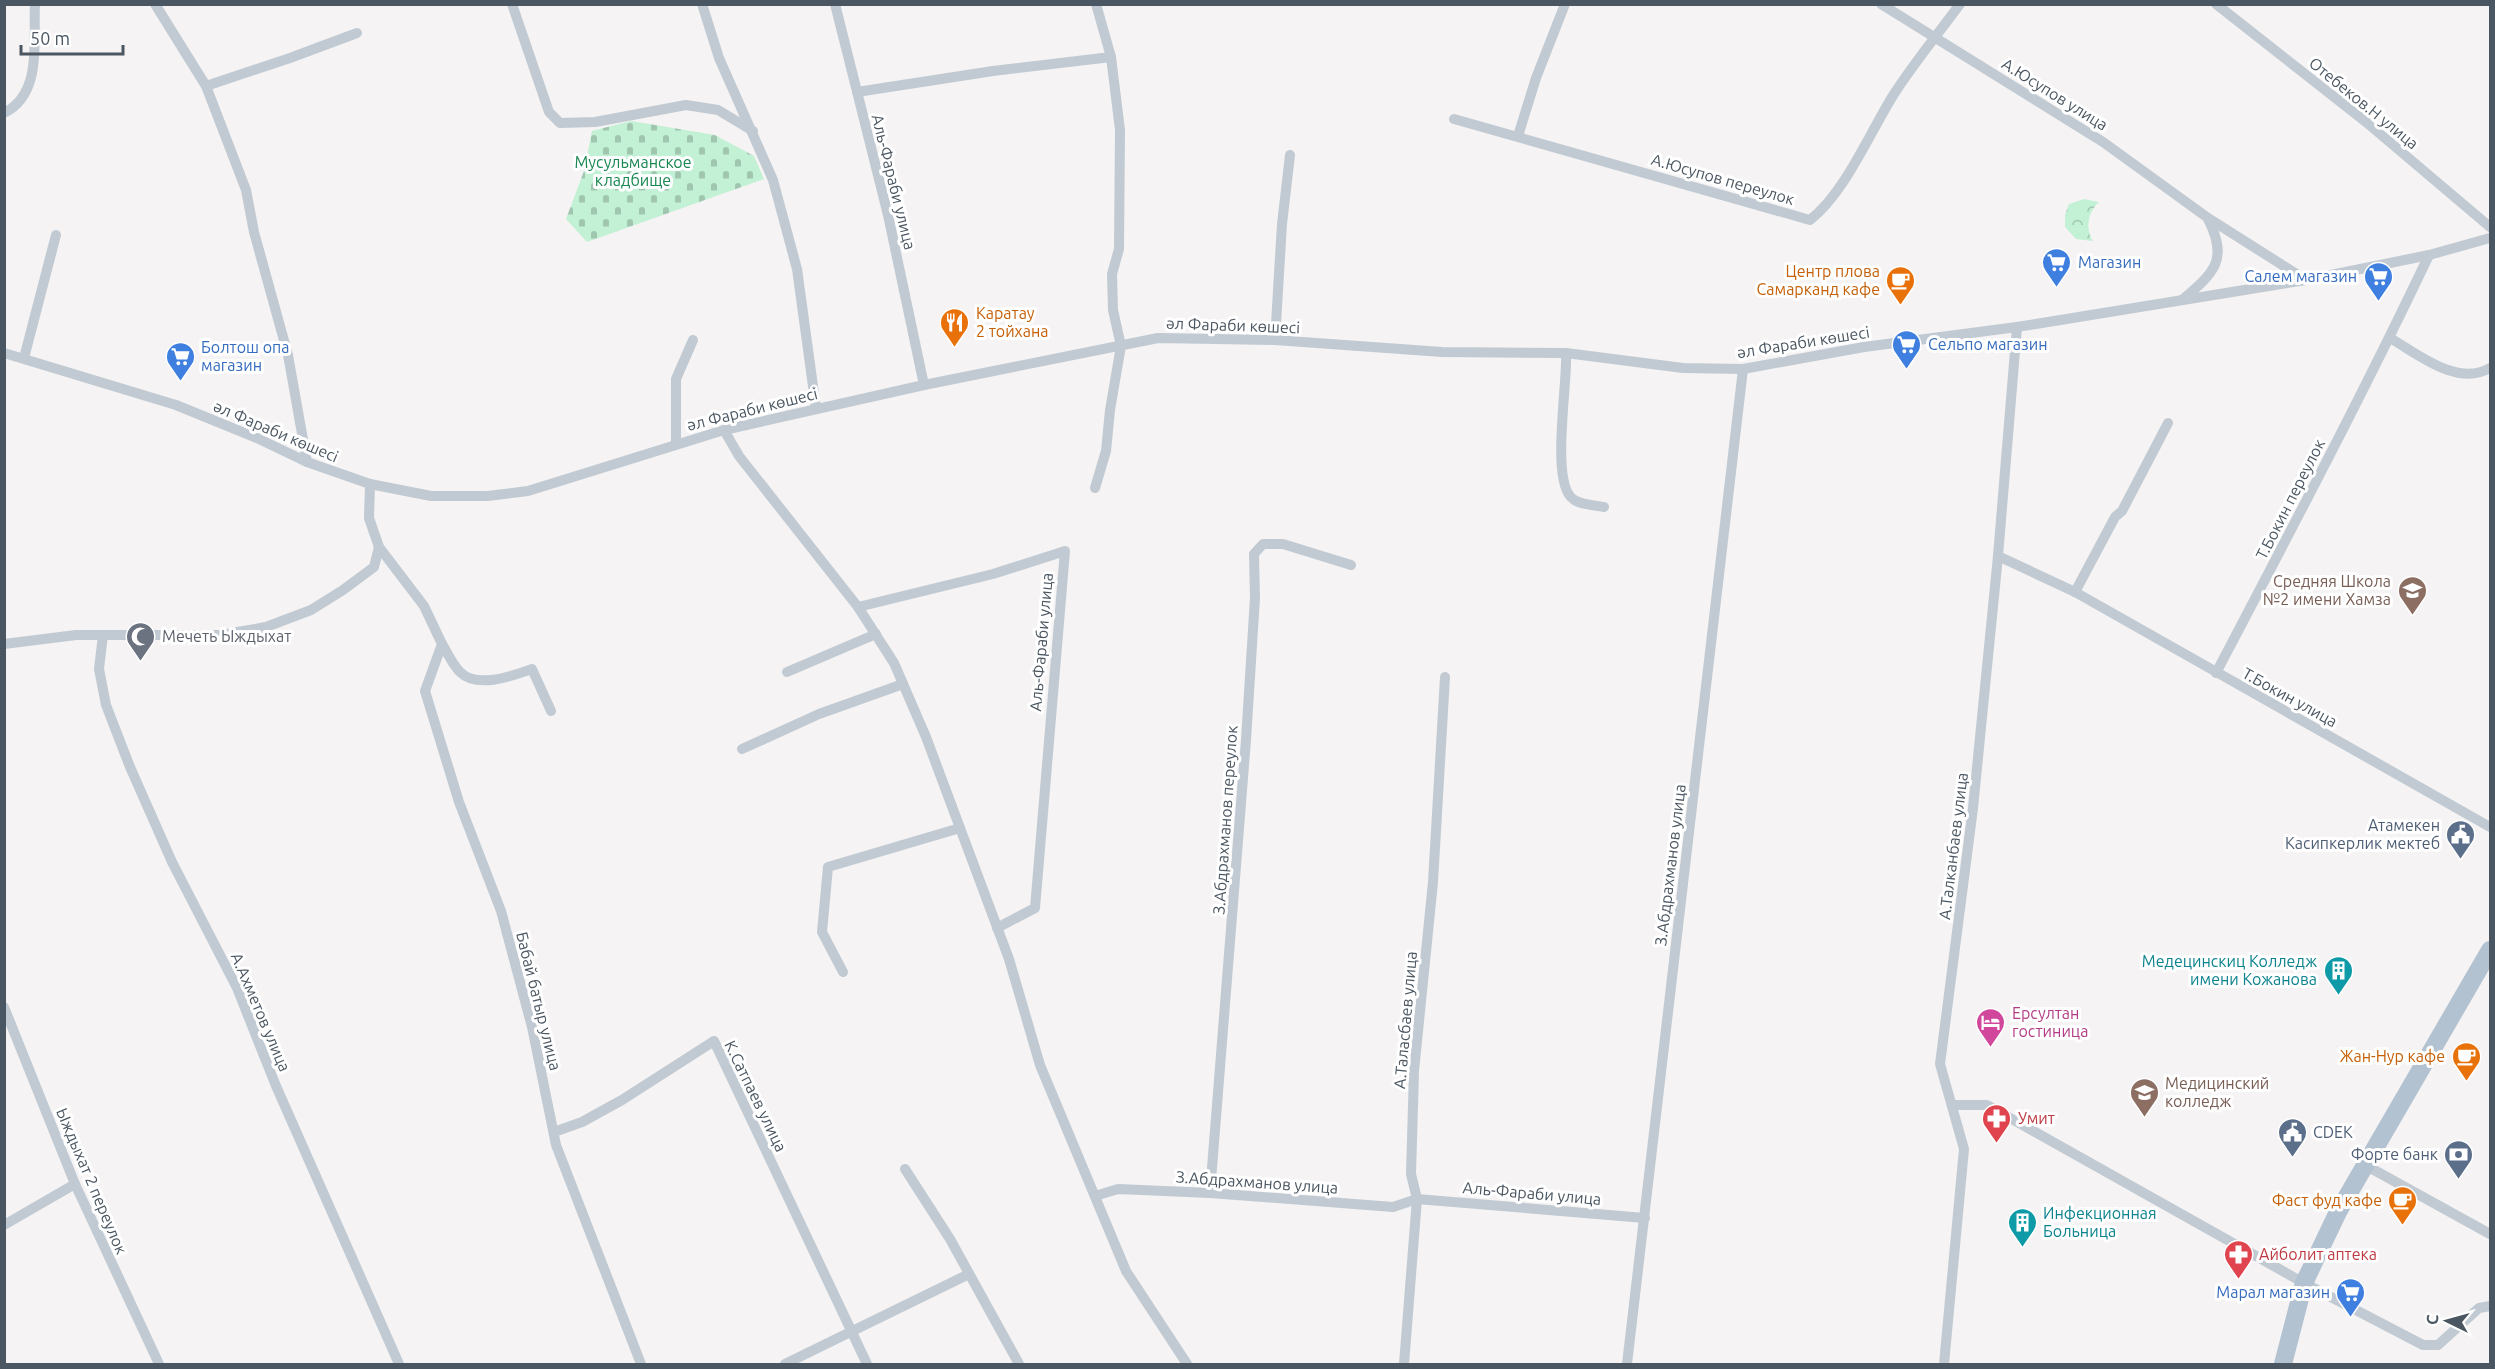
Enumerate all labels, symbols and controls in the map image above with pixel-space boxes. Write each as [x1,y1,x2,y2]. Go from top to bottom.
scale bar [21,18,123,56]
text: 50 m [30,28,70,48]
street label: Отебеков.Н улица [2306,53,2422,153]
street label: А.Юсупов улица [1999,54,2111,134]
street label: Аль-Фараби улица [868,112,920,252]
street label: А.Юсупов переулок [1649,150,1797,208]
park label: Мусульманское кладбище [574,153,692,189]
supermarket icon: Магазин [2041,246,2073,288]
place label: Магазин [2078,253,2141,271]
supermarket icon: Салем магазин [2362,260,2394,302]
place label: Центр плова Самарканд кафе [1756,262,1880,298]
cafe icon: Центр плова Самарканд кафе [1885,264,1917,306]
place label: Салем магазин [2244,267,2357,285]
place label: Каратау 2 тойхана [976,304,1049,340]
restaurant icon: Каратау 2 тойхана [939,306,971,348]
street label: әл Фараби көшесі [1166,314,1300,336]
street label: әл Фараби көшесі [1735,323,1871,361]
supermarket icon: Сельпо магазин [1891,328,1923,370]
place label: Сельпо магазин [1928,335,2048,353]
place label: Болтош опа магазин [201,338,289,374]
supermarket icon: Болтош опа магазин [164,340,196,382]
street label: әл Фараби көшесі [685,384,819,434]
street label: әл Фараби көшесі [211,396,341,466]
street label: Т.Бокин переулок [2252,436,2328,562]
street label: Аль-Фараби улица [1026,572,1056,712]
place label: Средняя Школа №2 имени Хамза [2263,572,2391,608]
school or university icon: Средняя Школа №2 имени Хамза [2396,574,2428,616]
mosque icon: Мечеть Ыждыхат [125,620,157,662]
place label: Мечеть Ыждыхат [162,627,291,645]
street label: Т.Бокин улица [2239,664,2341,730]
street label: З.Абдрахманов переулок [1209,725,1241,915]
street label: А.Талканбаев улица [1935,771,1971,921]
street label: З.Абдрахманов улица [1651,783,1689,947]
place label: Атамекен Касипкерлик мектеб [2285,816,2440,852]
public building icon: Атамекен Касипкерлик мектеб [2445,818,2477,860]
street label: Бабай батыр улица [513,930,565,1072]
street label: А.Ахметов улица [228,950,294,1074]
street label: А.Таласбаев улица [1390,950,1420,1090]
place label: Медецинскиц Колледж имени Кожанова [2142,952,2317,988]
building icon: Медецинскиц Колледж имени Кожанова [2322,954,2354,996]
place label: Ерсултан гостиница [2012,1004,2088,1040]
hotel icon: Ерсултан гостиница [1975,1006,2007,1048]
street label: К.Сатпаев улица [721,1038,791,1154]
cafe icon: Жан-Нур кафе [2450,1040,2482,1082]
place label: Жан-Нур кафе [2340,1047,2445,1065]
place label: Медицинский колледж [2165,1074,2269,1110]
school or university icon: Медицинский колледж [2128,1076,2160,1118]
pharmacy icon: Умит [1981,1102,2013,1144]
street label: Ыждыхат 2 переулок [53,1105,131,1257]
place label: Умит [2018,1109,2055,1127]
public building icon: CDEK [2276,1116,2308,1158]
place label: CDEK [2313,1123,2353,1141]
bank icon: Форте банк [2443,1138,2475,1180]
place label: Форте банк [2351,1145,2438,1163]
street label: З.Абдрахманов улица [1175,1167,1339,1197]
street label: Аль-Фараби улица [1462,1178,1602,1208]
cafe icon: Фаст фуд кафе [2387,1184,2419,1226]
place label: Фаст фуд кафе [2272,1191,2382,1209]
place label: Инфекционная Больница [2043,1204,2157,1240]
building icon: Инфекционная Больница [2006,1206,2038,1248]
pharmacy icon: Айболит аптека [2222,1238,2254,1280]
place label: Айболит аптека [2259,1245,2377,1263]
supermarket icon: Марал магазин [2335,1276,2367,1318]
place label: Марал магазин [2216,1283,2330,1301]
north arrow [2417,1291,2477,1351]
text: С [2423,1314,2441,1326]

